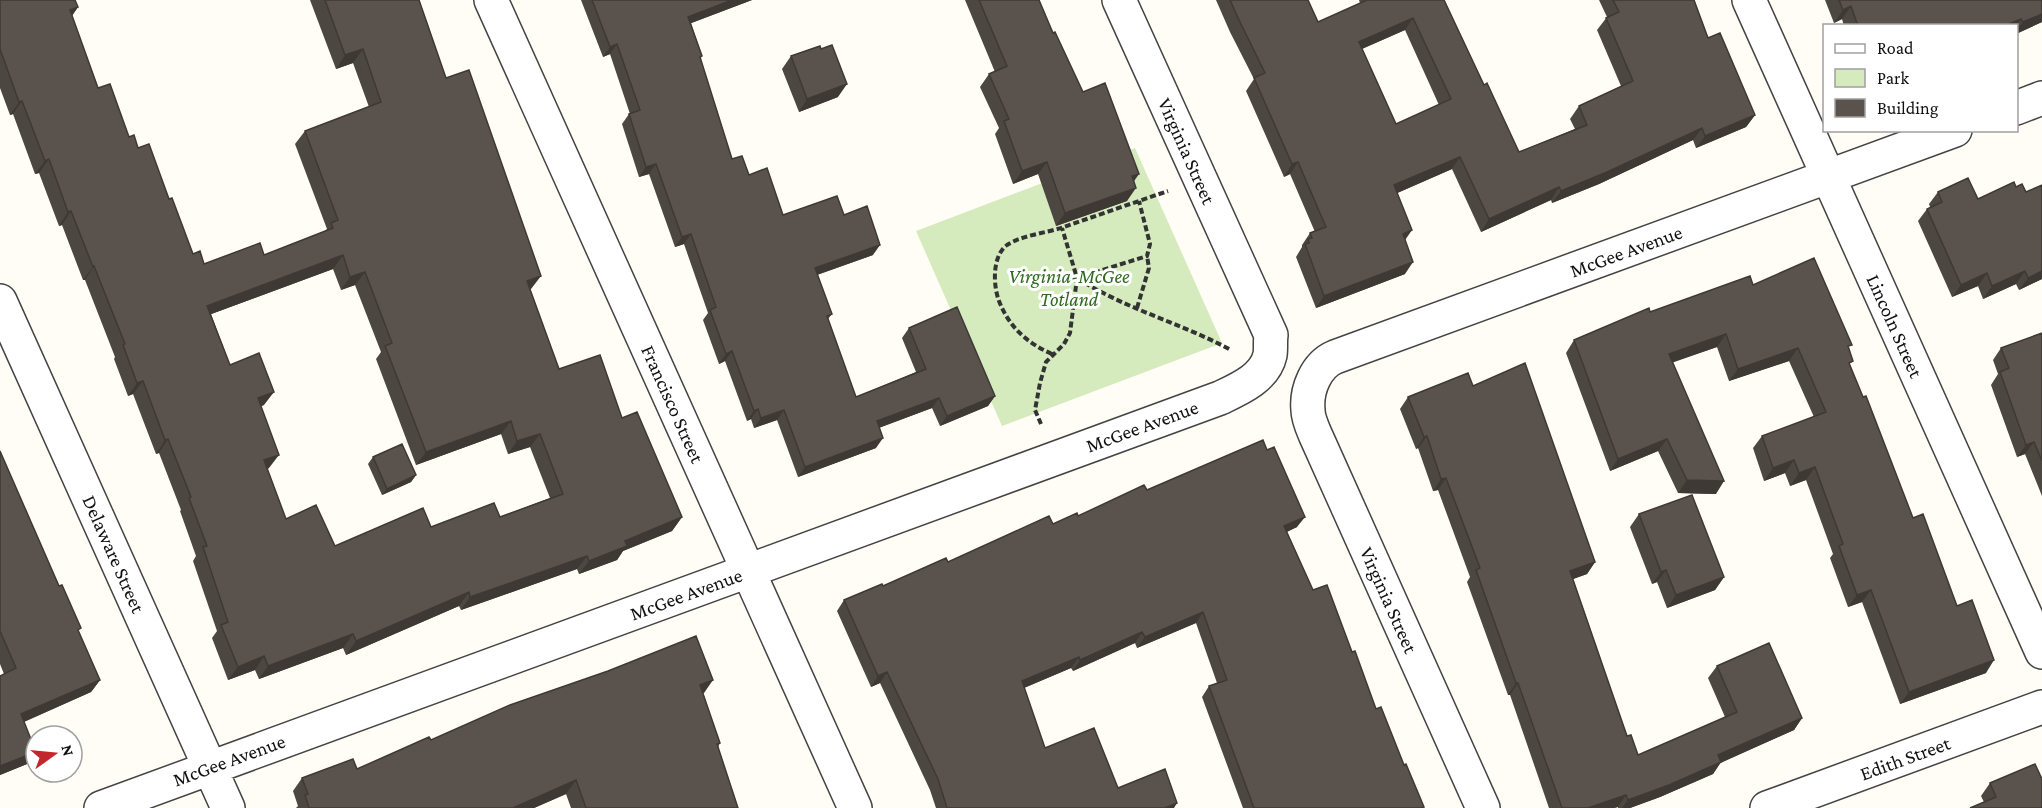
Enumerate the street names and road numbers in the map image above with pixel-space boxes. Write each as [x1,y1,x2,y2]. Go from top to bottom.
street label: Virginia Street [1153,95,1220,208]
street label: McGee Avenue [1567,220,1685,281]
street label: Lincoln Street [1862,271,1928,381]
street label: Francisco Street [637,342,709,467]
street label: McGee Avenue [1083,395,1201,456]
street label: Delaware Street [78,492,150,617]
street label: Virginia Street [1355,544,1422,657]
street label: McGee Avenue [627,563,745,624]
street label: McGee Avenue [170,729,288,790]
street label: Edith Street [1857,731,1954,785]

